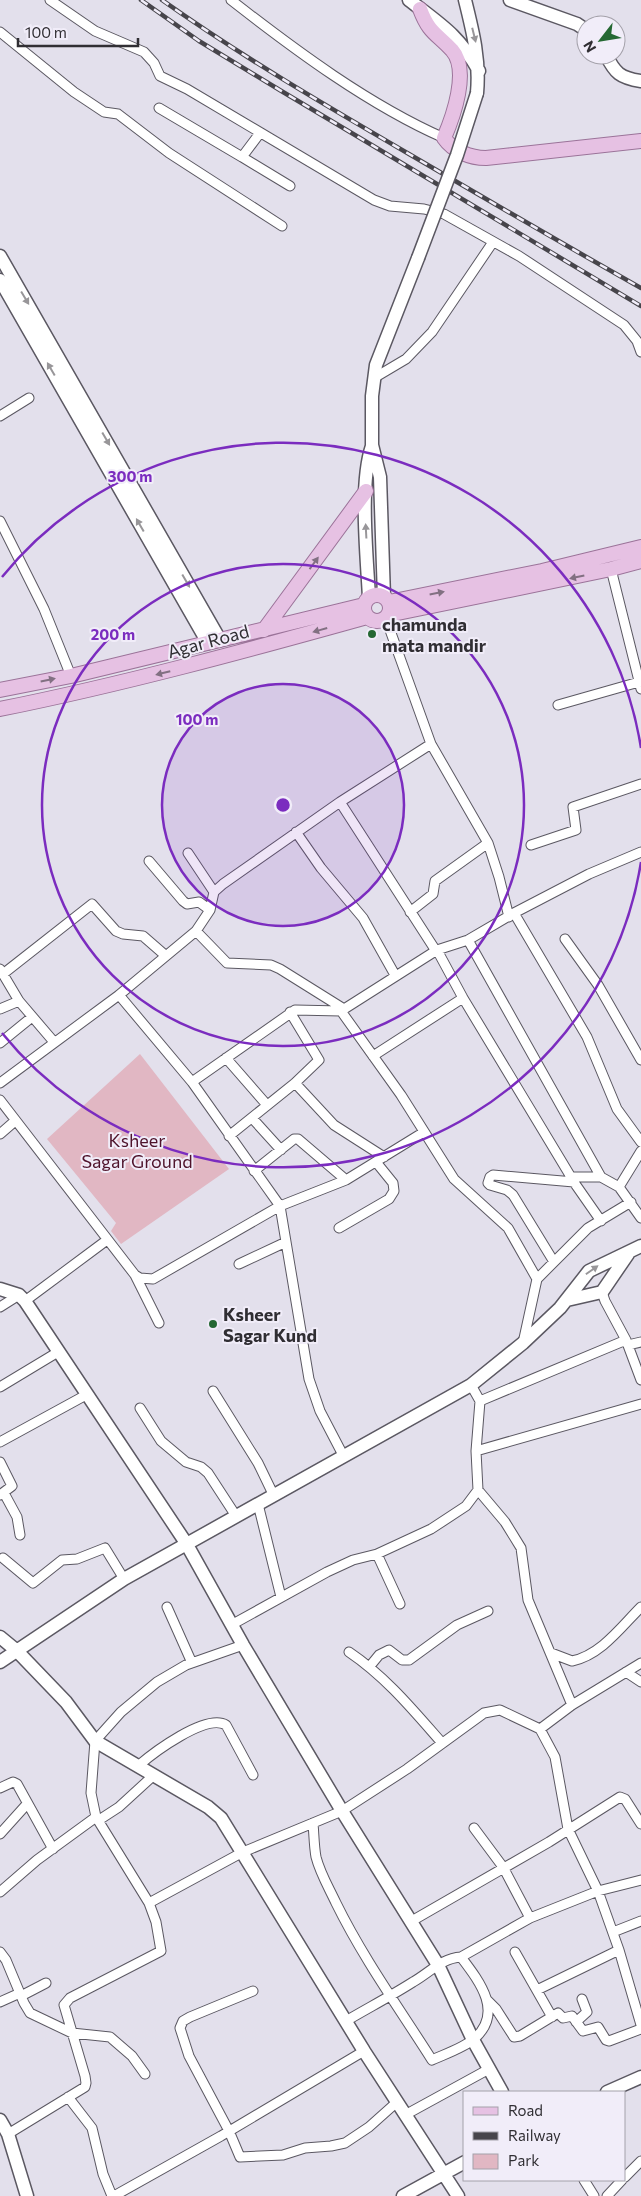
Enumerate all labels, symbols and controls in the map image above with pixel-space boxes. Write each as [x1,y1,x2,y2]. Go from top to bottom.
scale bar [18,15,138,47]
north arrow [576,15,626,65]
text: 100 m [25,23,67,41]
one-way arrow [470,28,478,43]
text: N [579,38,599,56]
one-way arrow [21,292,30,305]
one-way arrow [47,361,55,376]
one-way arrow [101,433,110,446]
text: 300 m [108,467,152,485]
one-way arrow [136,518,145,532]
one-way arrow [361,523,369,539]
one-way arrow [309,556,319,569]
one-way arrow [568,573,584,581]
one-way arrow [181,574,190,587]
one-way arrow [429,588,445,596]
place label: chamunda mata mandir [382,613,487,656]
street label: Agar Road [165,620,251,662]
text: 200 m [91,625,135,643]
one-way arrow [312,626,327,634]
marker: chamunda mata mandir [366,628,378,640]
one-way arrow [155,669,170,677]
one-way arrow [40,676,56,684]
text: 100 m [176,710,218,728]
centre of rings [274,796,292,814]
park label: Ksheer Sagar Ground [81,1129,193,1172]
one-way arrow [585,1265,599,1275]
place label: Ksheer Sagar Kund [223,1303,317,1346]
marker: Ksheer Sagar Kund [207,1318,219,1330]
legend [463,2091,626,2181]
text: Road [508,2101,543,2119]
text: Railway [508,2126,561,2144]
text: Park [508,2151,539,2169]

